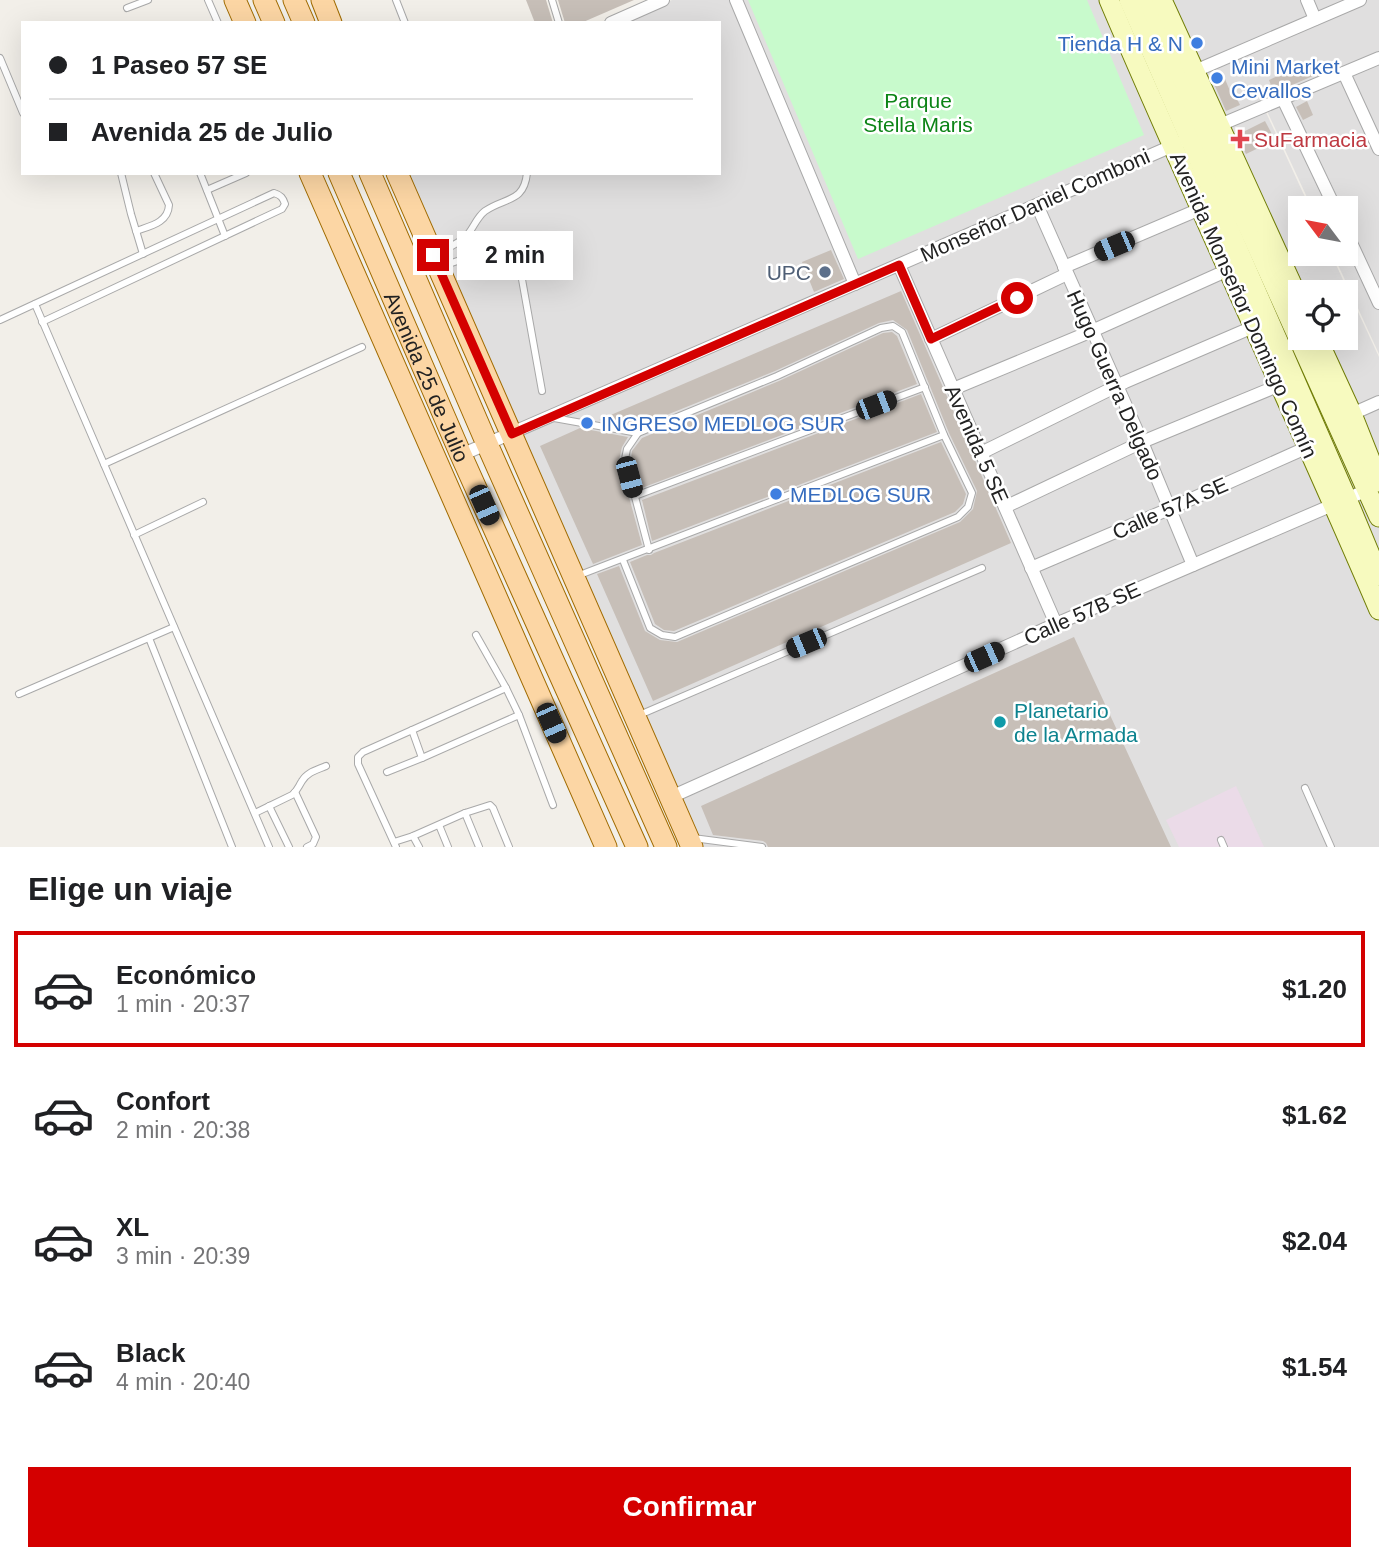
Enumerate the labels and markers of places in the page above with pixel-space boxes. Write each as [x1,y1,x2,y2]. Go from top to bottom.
place label: Tienda H & N [1058,32,1183,55]
marker: Tienda H & N [1189,35,1205,51]
place label: Mini Market Cevallos [1231,55,1340,102]
marker: Mini Market Cevallos [1209,70,1225,86]
place label: SuFarmacia [1254,128,1368,151]
marker: SuFarmacia [1232,131,1248,147]
place label: UPC [767,261,811,284]
marker: UPC [817,264,833,280]
place label: INGRESO MEDLOG SUR [601,412,845,435]
marker: INGRESO MEDLOG SUR [579,415,595,431]
place label: MEDLOG SUR [790,483,931,506]
marker: MEDLOG SUR [768,486,784,502]
place label: Planetario de la Armada [1014,699,1138,746]
marker: Planetario de la Armada [992,714,1008,730]

